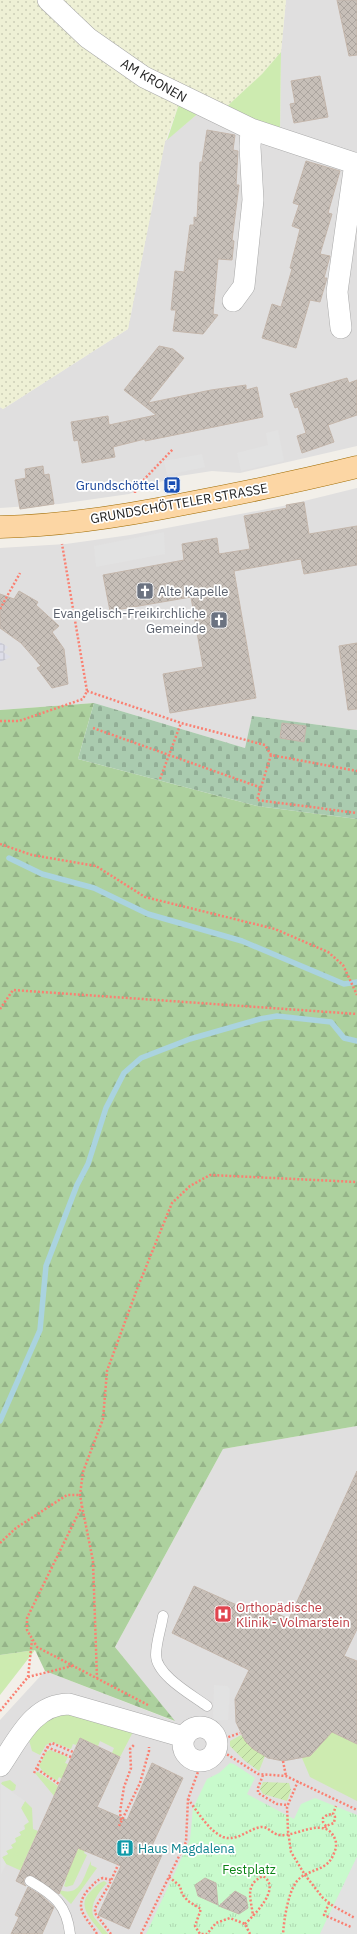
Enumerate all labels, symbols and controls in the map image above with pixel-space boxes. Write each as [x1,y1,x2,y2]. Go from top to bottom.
street label: AM KRONEN [118,55,190,106]
bus stop icon: Grundschöttel [162,475,182,495]
place label: Grundschöttel [76,477,159,494]
street label: GRUNDSCHÖTTELER STRASSE [89,479,269,527]
church icon: Alte Kapelle [135,581,155,601]
place label: Alte Kapelle [158,583,228,600]
place label: Evangelisch-Freikirchliche Gemeinde [53,605,206,637]
church icon: Evangelisch-Freikirchliche Gemeinde [209,610,229,630]
place label: Orthopädische Klinik - Volmarstein [236,1599,350,1631]
hospital icon: Orthopädische Klinik - Volmarstein [213,1604,233,1624]
building icon: Haus Magdalena [115,1838,135,1858]
place label: Haus Magdalena [138,1840,235,1857]
park label: Festplatz [222,1861,276,1878]

